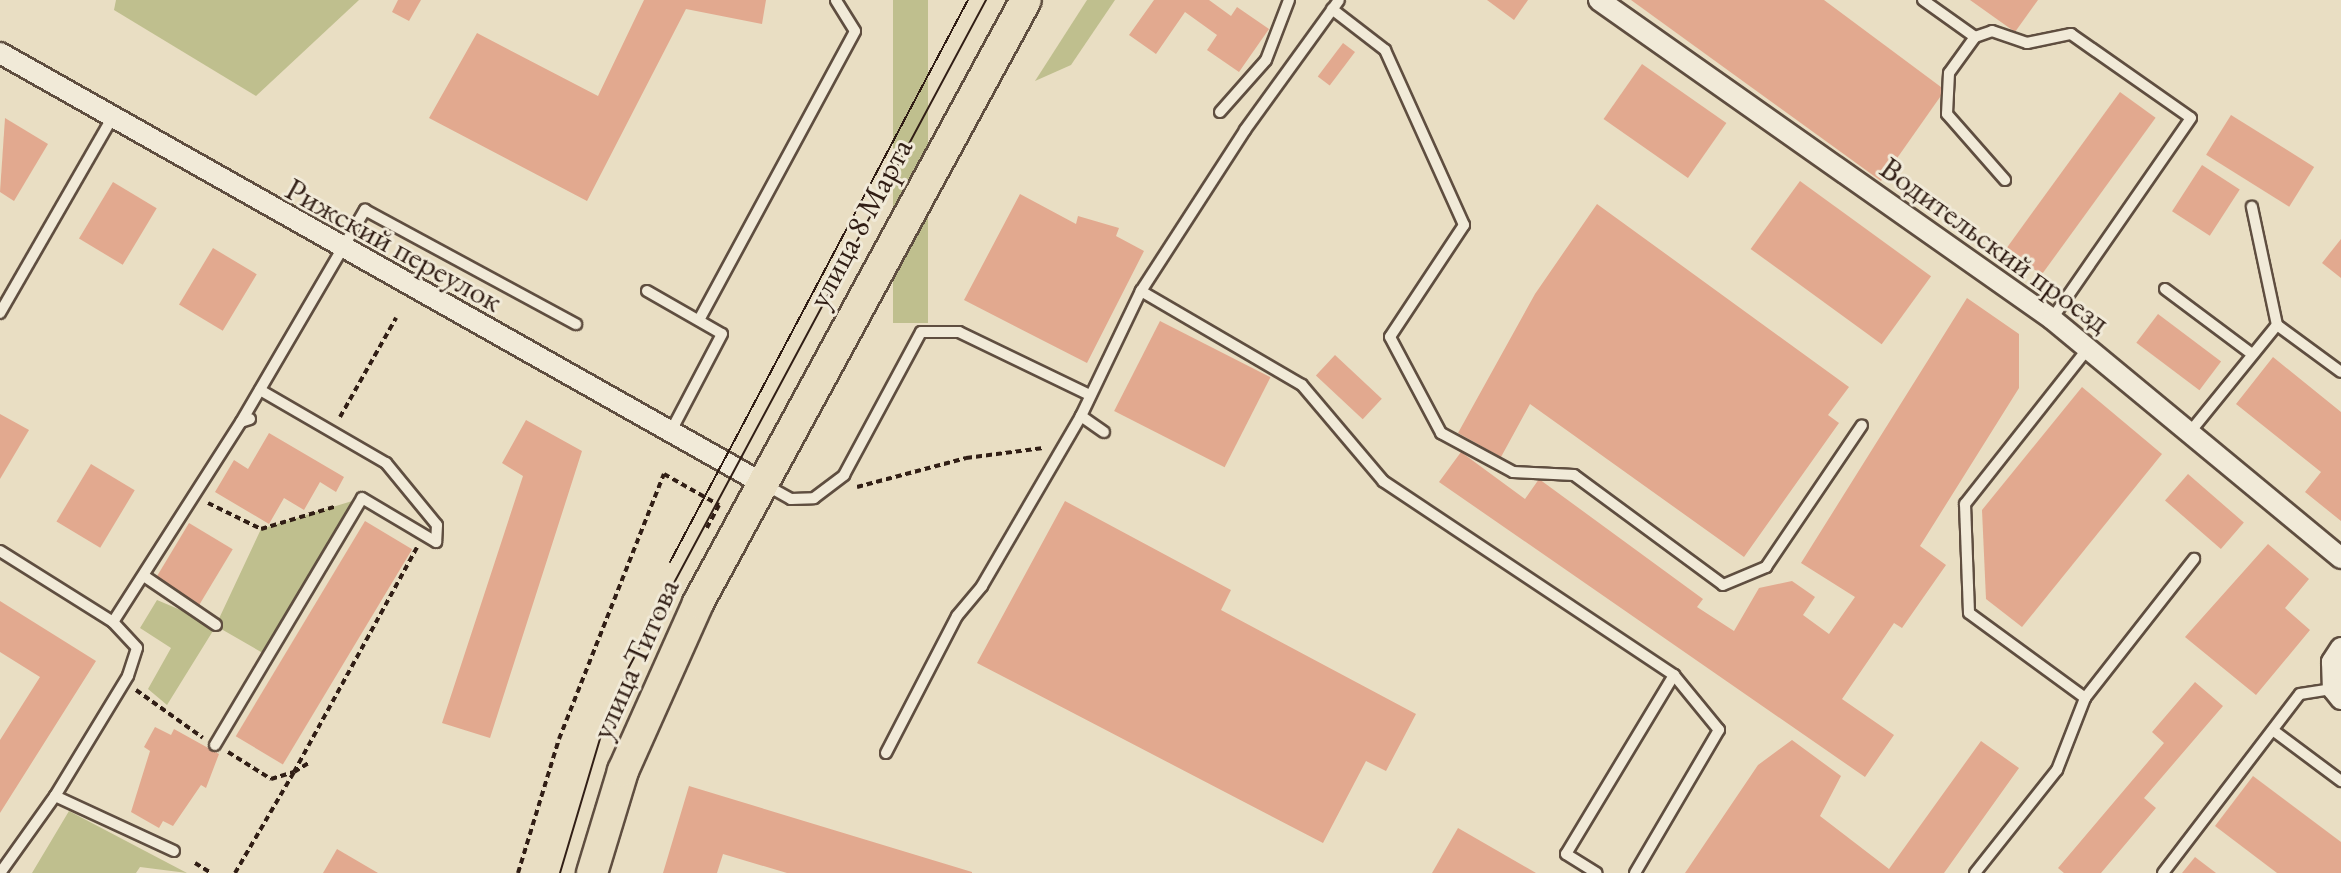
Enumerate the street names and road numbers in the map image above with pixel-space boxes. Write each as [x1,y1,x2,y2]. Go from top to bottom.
street label: улица 8 Марта [799,132,921,314]
street label: Водительский проезд [1873,149,2117,341]
street label: Рижский переулок [279,170,509,320]
street label: улица Титова [583,573,687,745]

